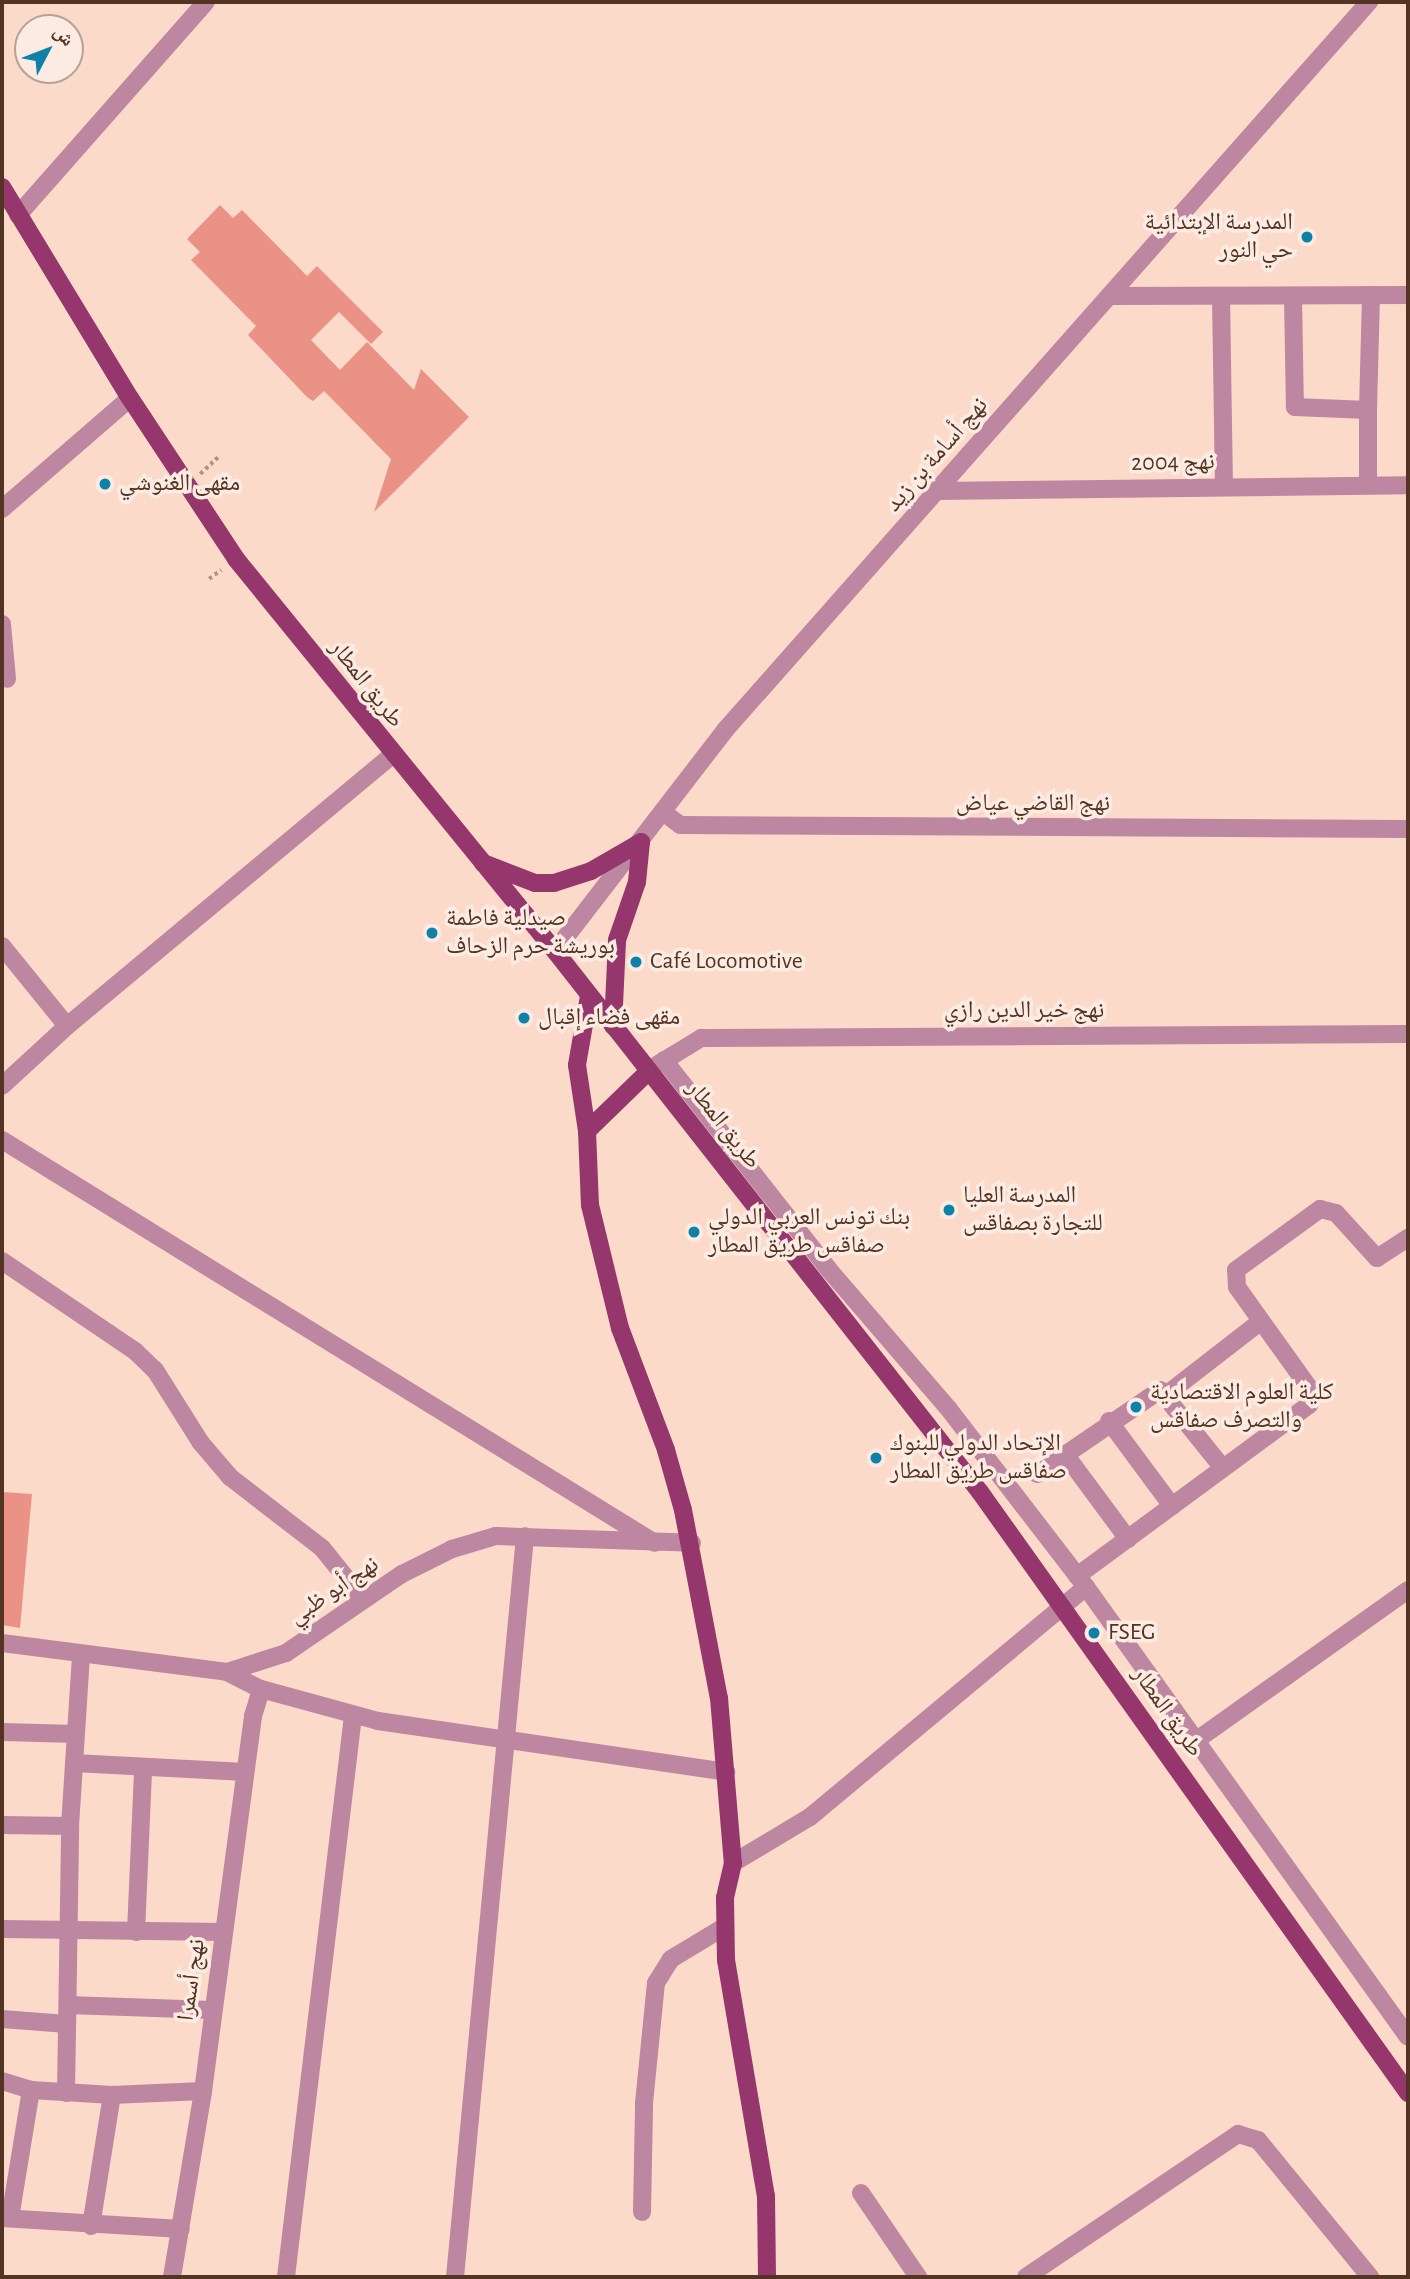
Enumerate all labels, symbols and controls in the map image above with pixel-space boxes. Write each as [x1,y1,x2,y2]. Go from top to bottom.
north arrow [14,14,84,84]
text: ش [50,22,77,50]
place label: المدرسة الإبتدائية حي النور [1144,209,1293,265]
marker: المدرسة الإبتدائية حي النور [1299,229,1315,245]
street label: نهج أسامة بن زيد [879,392,995,518]
street label: نهج 2004 [1131,448,1215,478]
place label: مقهى الغنوشي [119,470,240,498]
marker: مقهى الغنوشي [97,476,113,492]
street label: طريق المطار [323,634,409,734]
street label: نهج القاضي عياض [956,790,1110,818]
place label: صيدلية فاطمة بوريشة حرم الزحاف [446,905,615,961]
marker: صيدلية فاطمة بوريشة حرم الزحاف [424,925,440,941]
place label: Café Locomotive [650,948,803,976]
marker: Café Locomotive [628,954,644,970]
street label: نهج خير الدين رازي [944,997,1104,1025]
place label: مقهى فضاء إقبال [538,1004,680,1032]
marker: مقهى فضاء إقبال [516,1010,532,1026]
street label: طريق المطار [680,1075,766,1175]
place label: المدرسة العليا للتجارة بصفاقس [963,1182,1103,1238]
marker: المدرسة العليا للتجارة بصفاقس [941,1202,957,1218]
place label: بنك تونس العربي الدولي صفاقس طريق المطار [708,1204,910,1260]
marker: بنك تونس العربي الدولي صفاقس طريق المطار [686,1224,702,1240]
place label: كلية العلوم الاقتصادية والتصرف صفاقس [1150,1379,1333,1435]
marker: كلية العلوم الاقتصادية والتصرف صفاقس [1128,1399,1144,1415]
place label: الإتحاد الدولي للبنوك صفاقس طريق المطار [890,1430,1067,1486]
marker: الإتحاد الدولي للبنوك صفاقس طريق المطار [868,1450,884,1466]
street label: نهج أبو ظبي [283,1550,385,1632]
place label: FSEG [1108,1619,1155,1647]
marker: FSEG [1086,1625,1102,1641]
street label: طريق المطار [1125,1661,1209,1763]
street label: نهج أسمرا [172,1937,212,2023]

